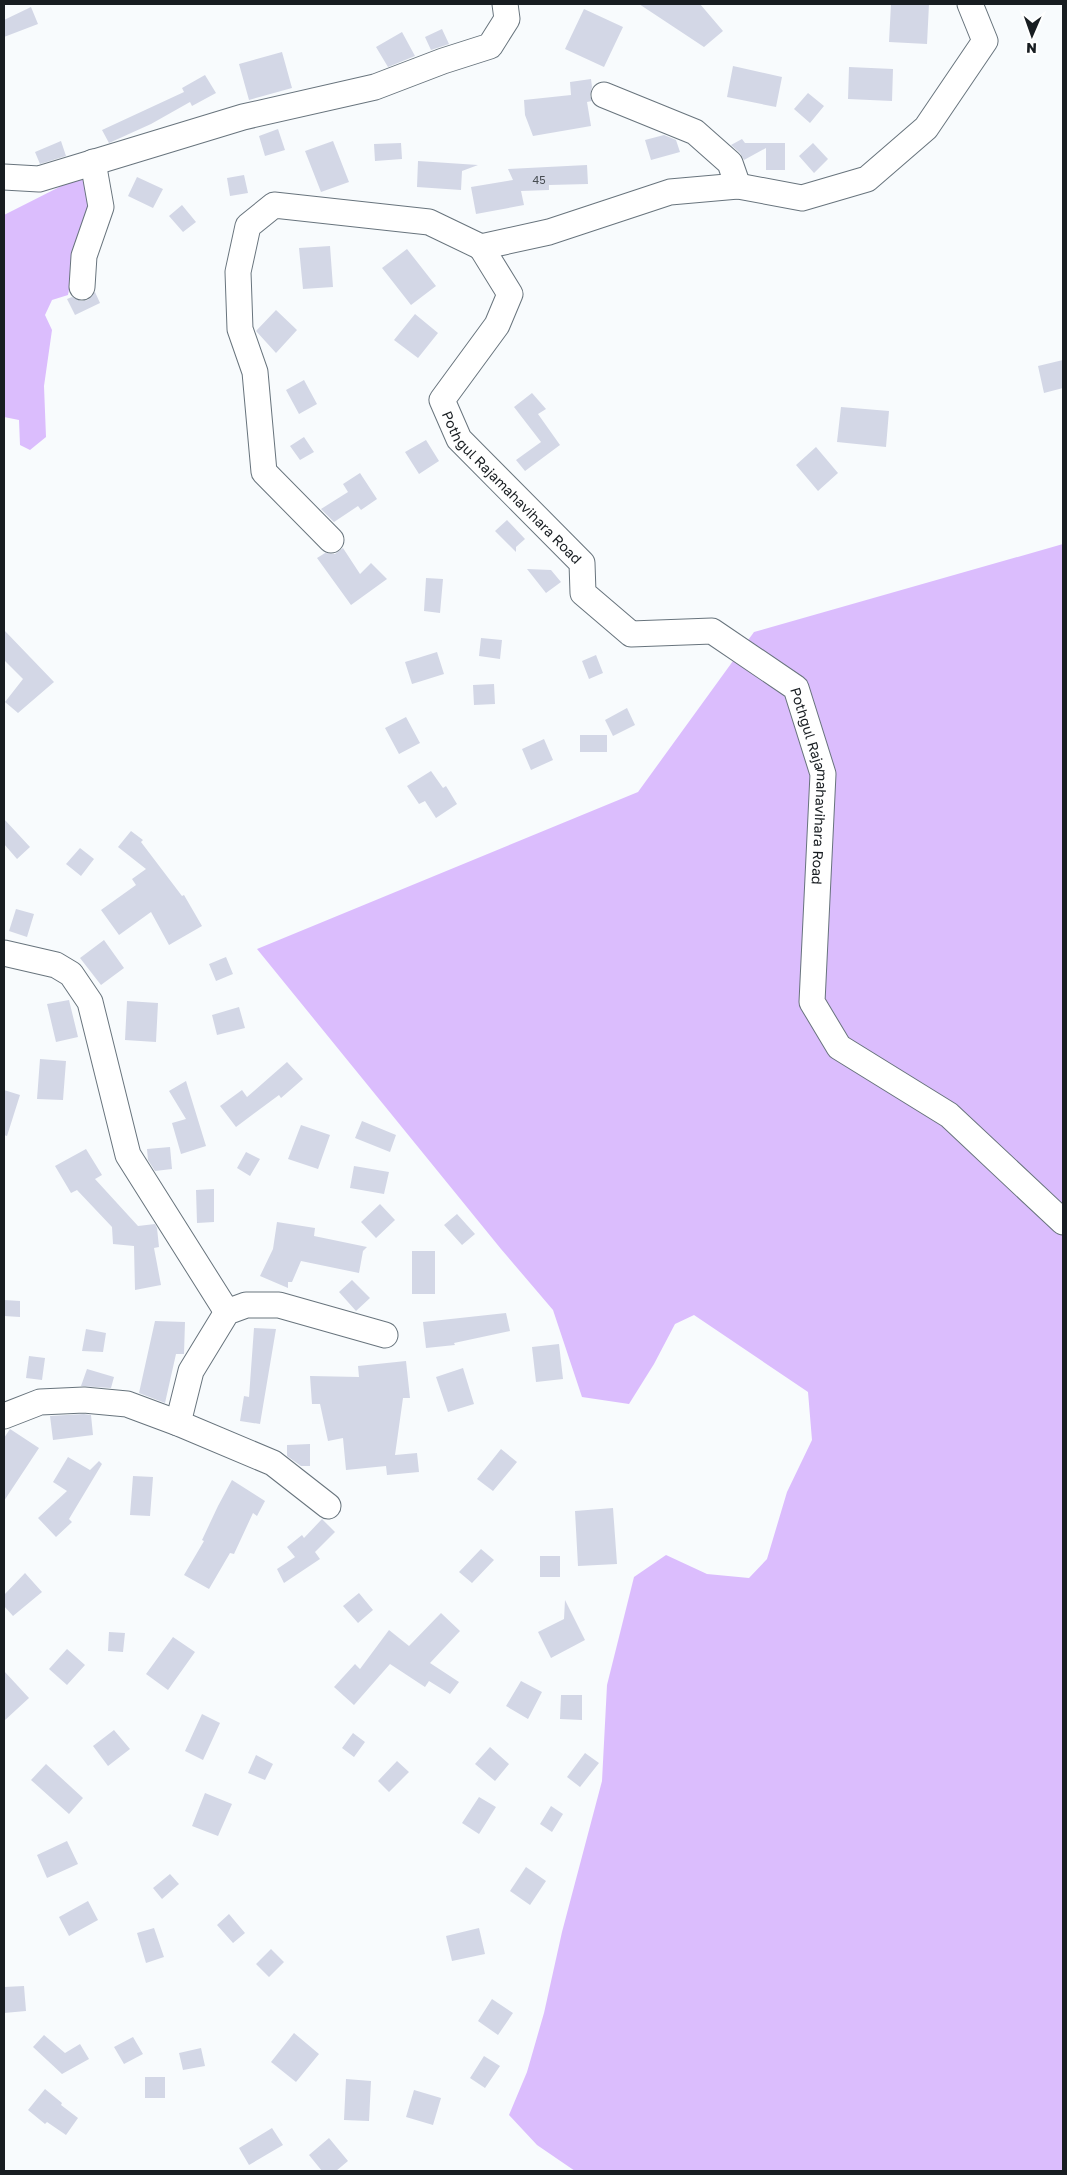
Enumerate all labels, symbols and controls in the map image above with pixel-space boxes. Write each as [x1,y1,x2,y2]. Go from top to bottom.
north arrow [1007,10,1057,60]
text: N [1026,40,1037,57]
house number: 45 [532,173,546,186]
street label: Pothgul Rajamahavihara Road [439,408,586,567]
street label: Pothgul Rajamahavihara Road [788,685,832,885]

